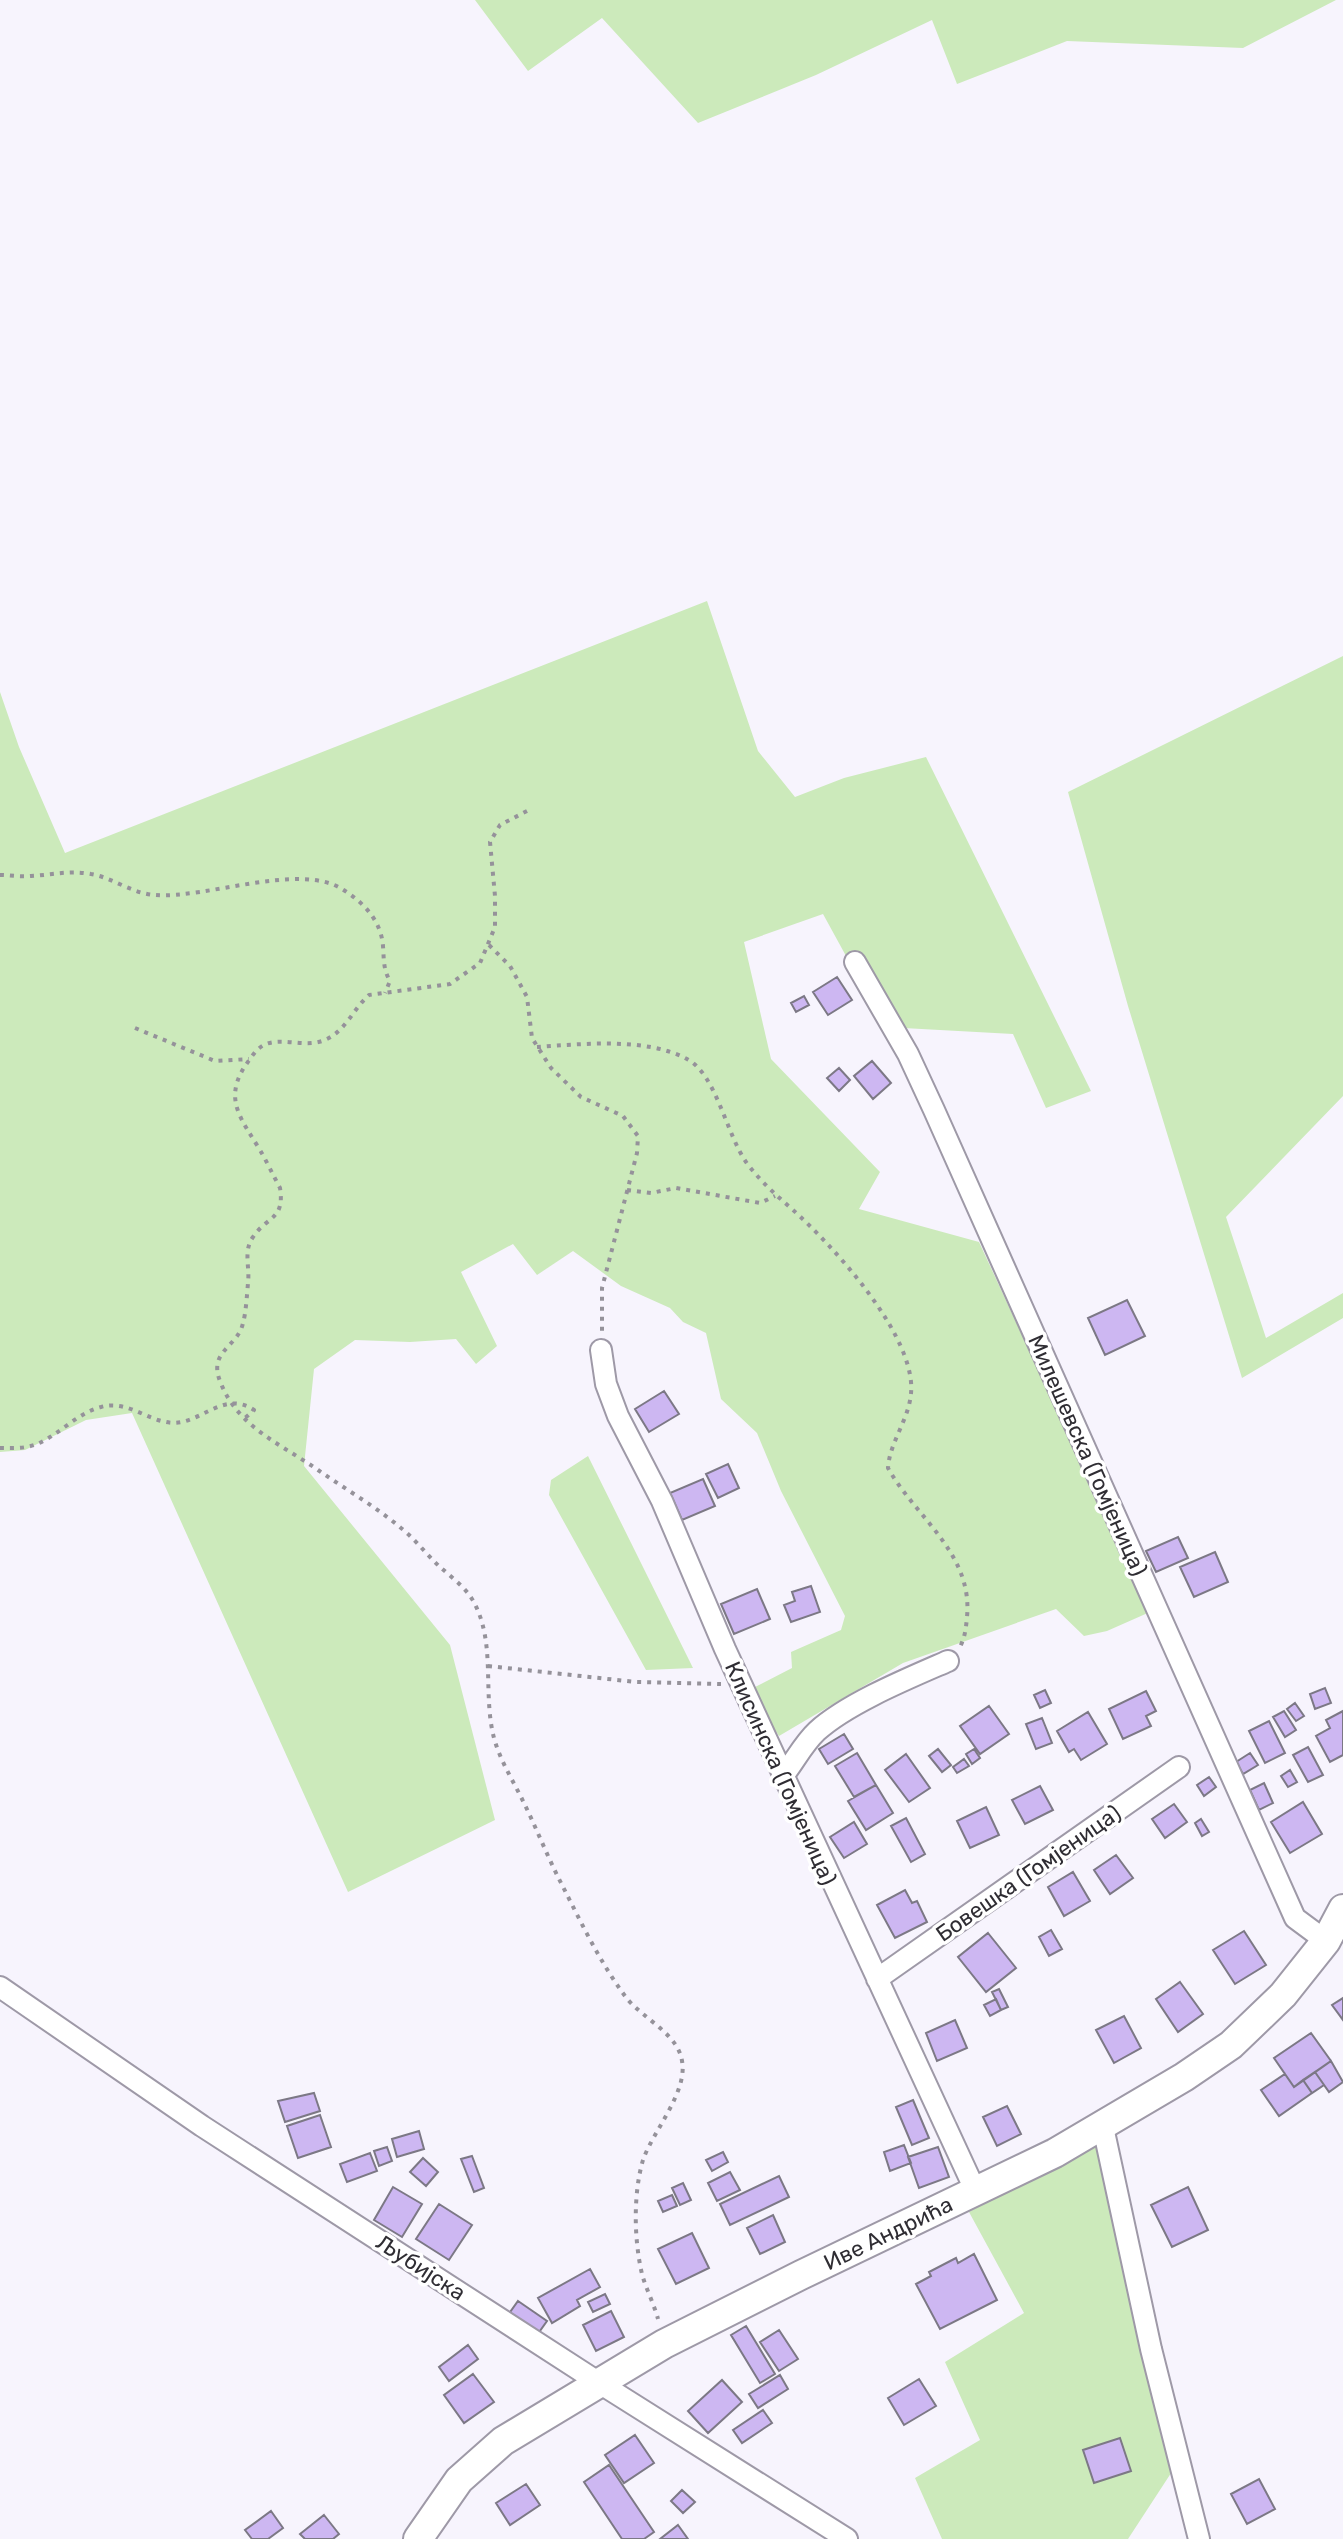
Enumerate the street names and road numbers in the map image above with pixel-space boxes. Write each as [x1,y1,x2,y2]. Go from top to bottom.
street label: Милешевска (Гомјеница) [1022,1331,1153,1580]
street label: Клисинска (Гомјеница) [719,1657,842,1889]
street label: Бовешка (Гомјеница) [931,1799,1126,1947]
street label: Иве Андрића [819,2191,957,2276]
street label: Љубијска [371,2229,471,2306]

